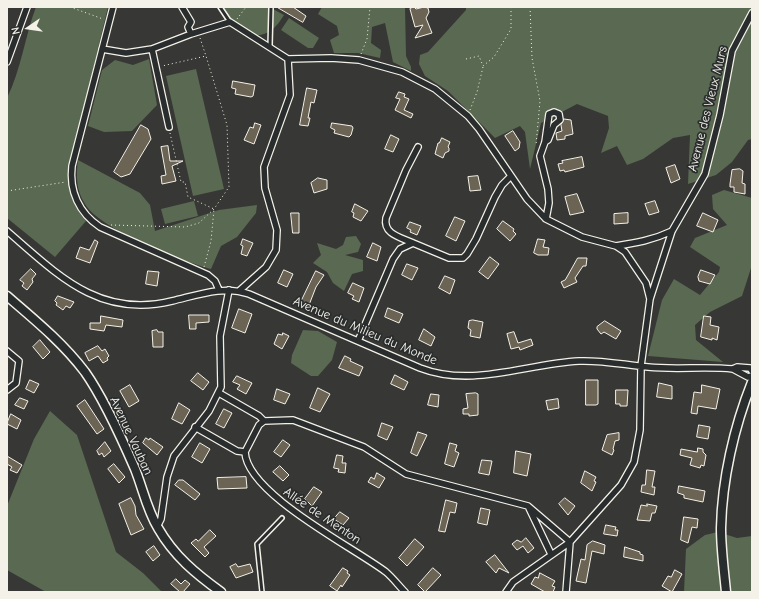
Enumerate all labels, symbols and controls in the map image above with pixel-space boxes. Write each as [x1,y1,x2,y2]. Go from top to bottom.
north arrow [8,8,48,48]
text: N [9,26,23,36]
street label: Avenue des Vieux Murs [685,45,731,173]
street label: Avenue du Milieu du Monde [291,294,439,368]
street label: Avenue Vauban [106,394,156,478]
street label: Allée de Menton [280,484,364,548]

